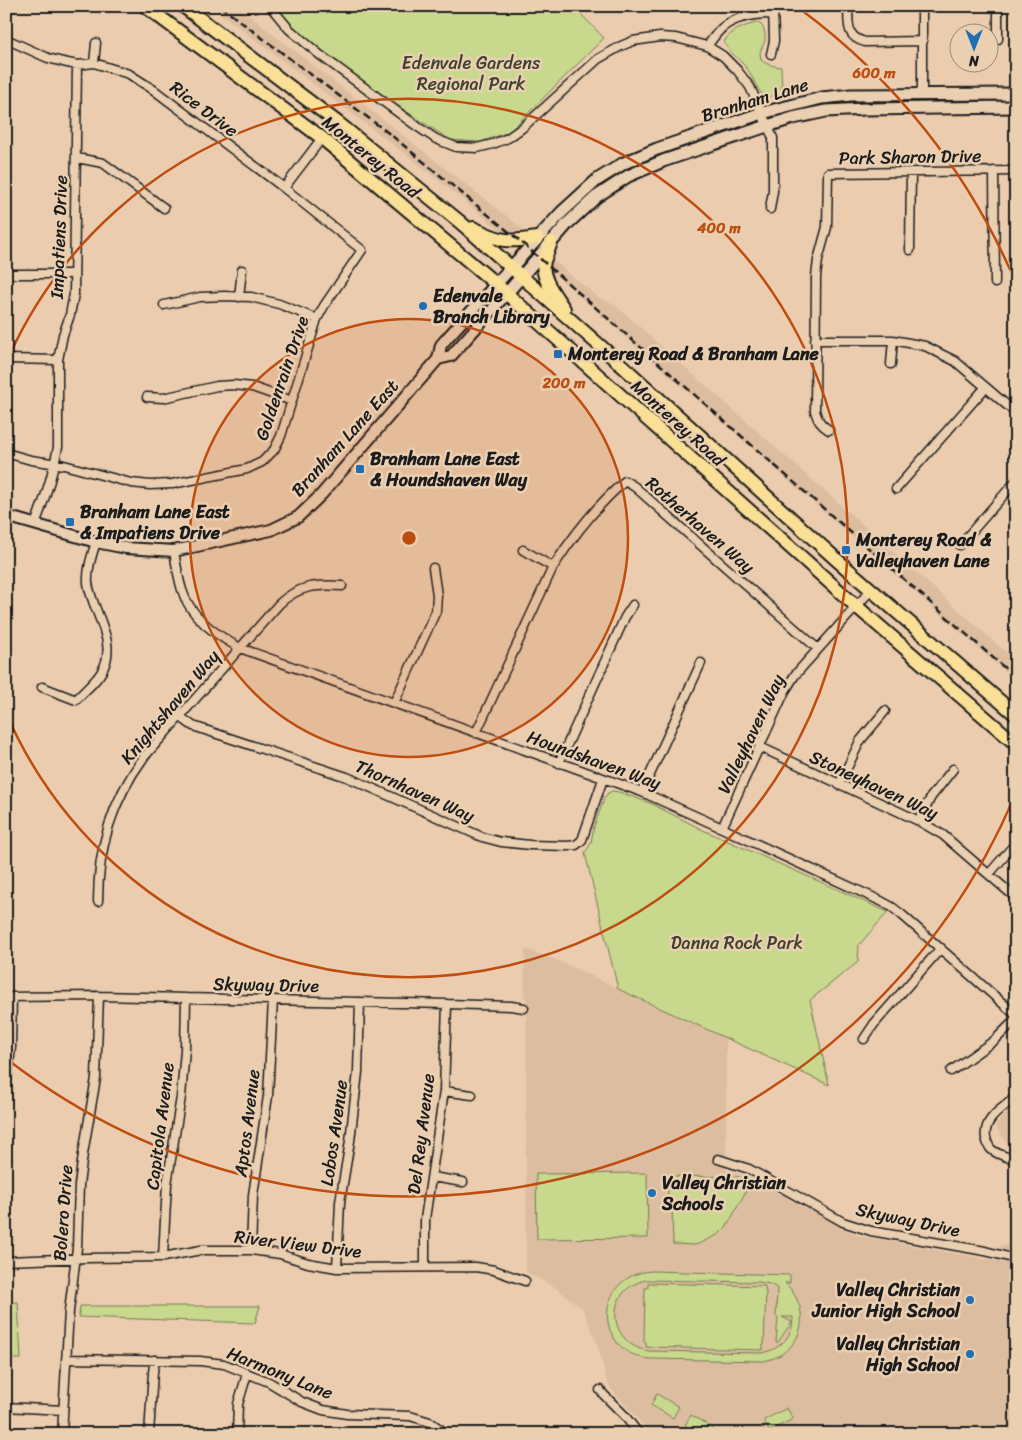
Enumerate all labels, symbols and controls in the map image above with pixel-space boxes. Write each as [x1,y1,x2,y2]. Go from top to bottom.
north arrow [950,22,1000,72]
park label: Edenvale Gardens Regional Park [402,47,541,100]
text: N [969,48,980,73]
text: 600 m [852,60,896,86]
street label: Branham Lane [697,69,813,131]
street label: Rice Drive [163,72,245,146]
street label: Monterey Road [315,107,429,208]
street label: Park Sharon Drive [838,140,982,174]
street label: Impatiens Drive [41,175,77,300]
text: 400 m [696,215,741,241]
place label: Edenvale Branch Library [433,280,550,333]
marker: Edenvale Branch Library [417,300,429,312]
street label: Goldenrain Drive [246,311,318,445]
place label: Monterey Road & Branham Lane [567,338,820,370]
marker: Monterey Road & Branham Lane [552,348,564,360]
text: 200 m [541,370,586,396]
street label: Monterey Road [623,371,734,476]
street label: Branham Lane East [283,372,407,504]
place label: Branham Lane East & Houndshaven Way [370,443,528,496]
marker: Branham Lane East & Houndshaven Way [354,463,366,475]
street label: Rotherhaven Way [638,468,763,582]
place label: Branham Lane East & Impatiens Drive [80,496,230,549]
marker: Branham Lane East & Impatiens Drive [64,516,76,528]
place label: Monterey Road & Valleyhaven Lane [855,524,992,577]
centre of rings [400,529,418,547]
marker: Monterey Road & Valleyhaven Lane [840,544,852,556]
street label: Knightshaven Way [112,642,228,772]
street label: Valleyhaven Way [708,668,794,799]
street label: Houndshaven Way [522,721,666,799]
street label: Stoneyhaven Way [804,741,944,829]
street label: Thornhaven Way [350,750,481,832]
park label: Danna Rock Park [671,927,803,959]
street label: Skyway Drive [213,968,320,1002]
street label: Capitola Avenue [136,1060,184,1192]
street label: Aptos Avenue [224,1067,269,1180]
street label: Del Rey Avenue [398,1072,444,1196]
street label: Lobos Avenue [311,1078,357,1188]
street label: Bolero Drive [44,1164,82,1262]
place label: Valley Christian Schools [661,1167,786,1220]
marker: Valley Christian Schools [646,1187,658,1199]
street label: Skyway Drive [853,1193,963,1247]
street label: River View Drive [233,1220,364,1268]
place label: Valley Christian Junior High School [811,1274,961,1327]
marker: Valley Christian Junior High School [964,1294,976,1306]
place label: Valley Christian High School [836,1328,961,1381]
street label: Harmony Lane [222,1337,338,1409]
marker: Valley Christian High School [964,1348,976,1360]

